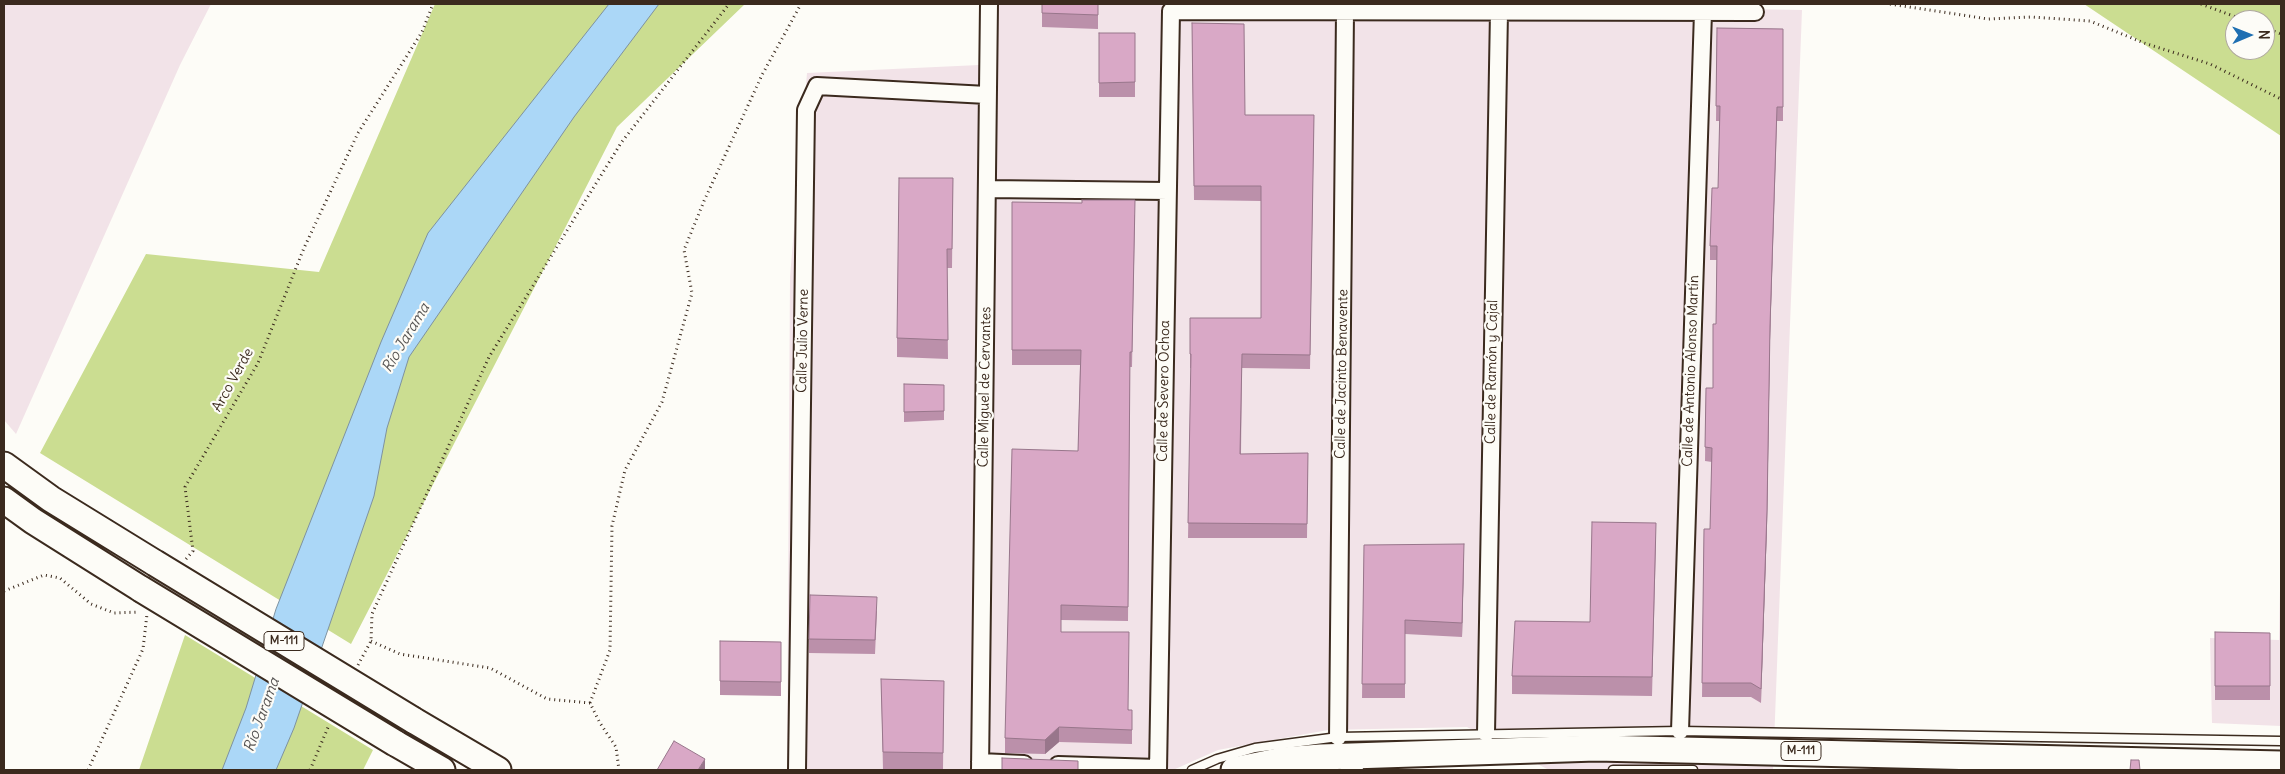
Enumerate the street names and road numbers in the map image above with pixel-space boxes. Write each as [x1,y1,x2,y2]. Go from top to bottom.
street label: Calle de Antonio Alonso Martín [1679,275,1703,467]
street label: Calle Julio Verne [794,289,812,393]
street label: Calle de Jacinto Benavente [1332,289,1352,459]
street label: Calle de Ramón y Cajal [1482,300,1502,444]
street label: Calle Miguel de Cervantes [975,306,995,468]
street label: Calle de Severo Ochoa [1154,320,1174,462]
street label: Arco Verde [209,345,257,415]
road number: M-111 [264,631,304,650]
road number: M-111 [1781,741,1821,760]

